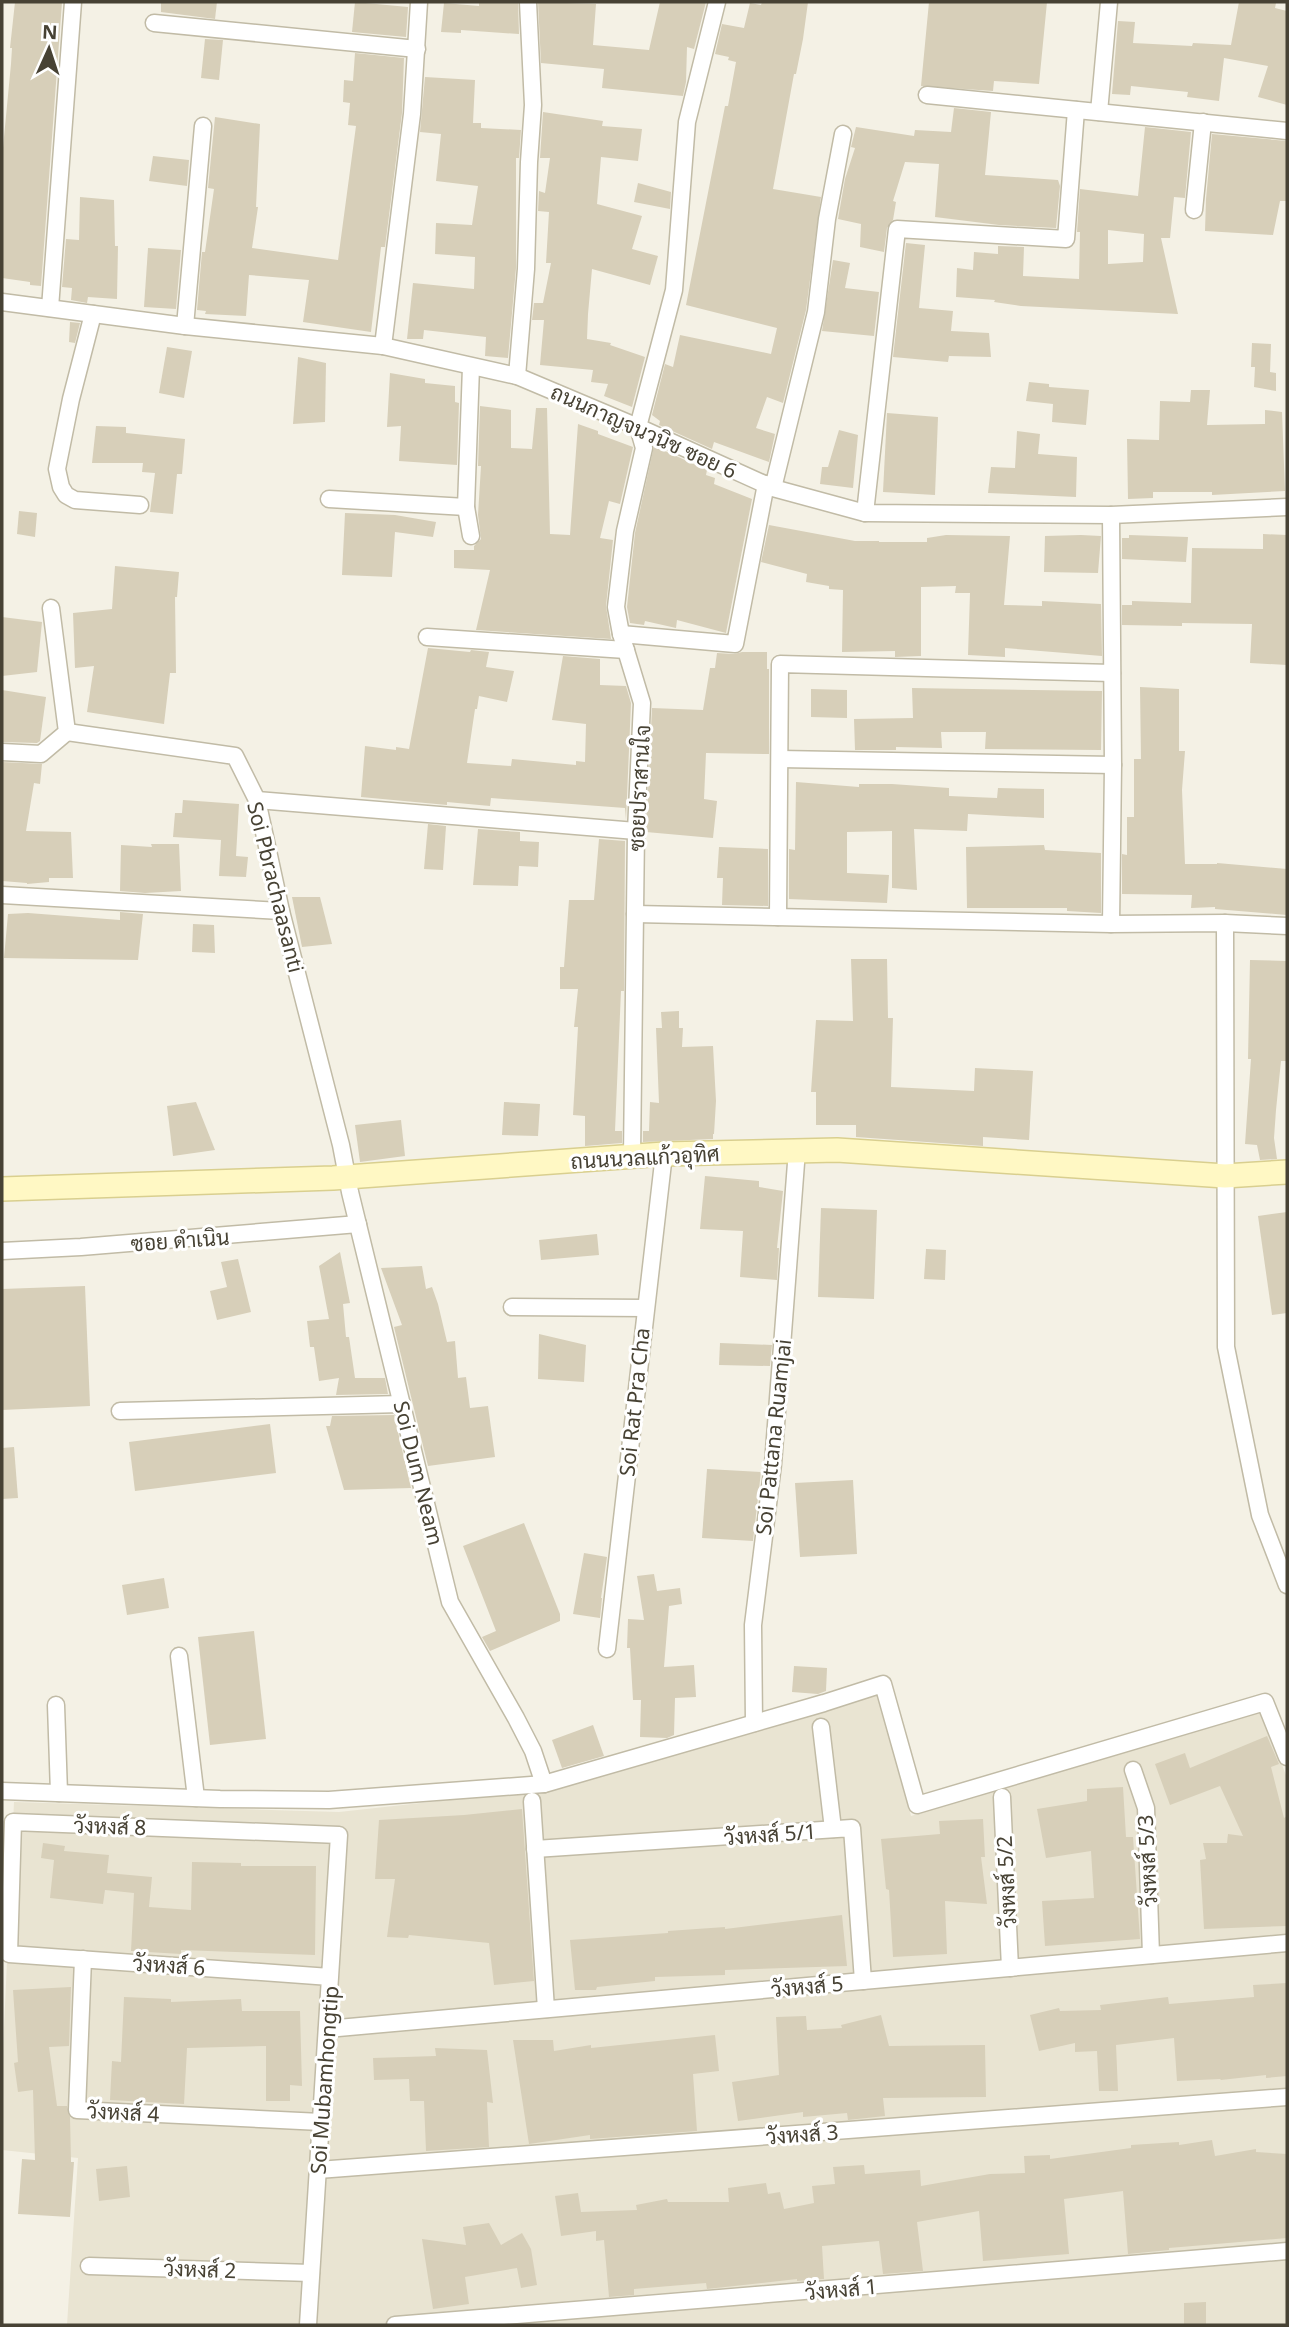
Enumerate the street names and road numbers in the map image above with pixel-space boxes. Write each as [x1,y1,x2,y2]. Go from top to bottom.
street label: ถนนกาญจนวนิช ซอย 6 [547,377,741,485]
street label: ซอยปราสานใจ [622,724,656,852]
street label: Soi Pbrachaasanti [241,799,311,975]
street label: ถนนนวลแก้วอุทิศ [570,1139,720,1176]
street label: ซอย ดำเนิน [130,1223,230,1257]
street label: Soi Rat Pra Cha [612,1326,656,1478]
street label: Soi Pattana Ruamjai [749,1338,797,1536]
street label: Soi Dum Neam [388,1398,450,1548]
street label: วังหงส์ 8 [73,1811,147,1841]
street label: วังหงส์ 5/3 [1131,1814,1163,1908]
street label: วังหงส์ 5/1 [723,1817,817,1851]
street label: วังหงส์ 5/2 [990,1835,1022,1929]
street label: วังหงส์ 6 [132,1948,206,1982]
street label: วังหงส์ 5 [770,1969,844,2003]
street label: Soi Mubamhongtip [303,1985,345,2175]
street label: วังหงส์ 4 [86,2096,160,2128]
street label: วังหงส์ 3 [765,2117,839,2151]
street label: วังหงส์ 2 [163,2254,237,2284]
street label: วังหงส์ 1 [804,2272,878,2306]

